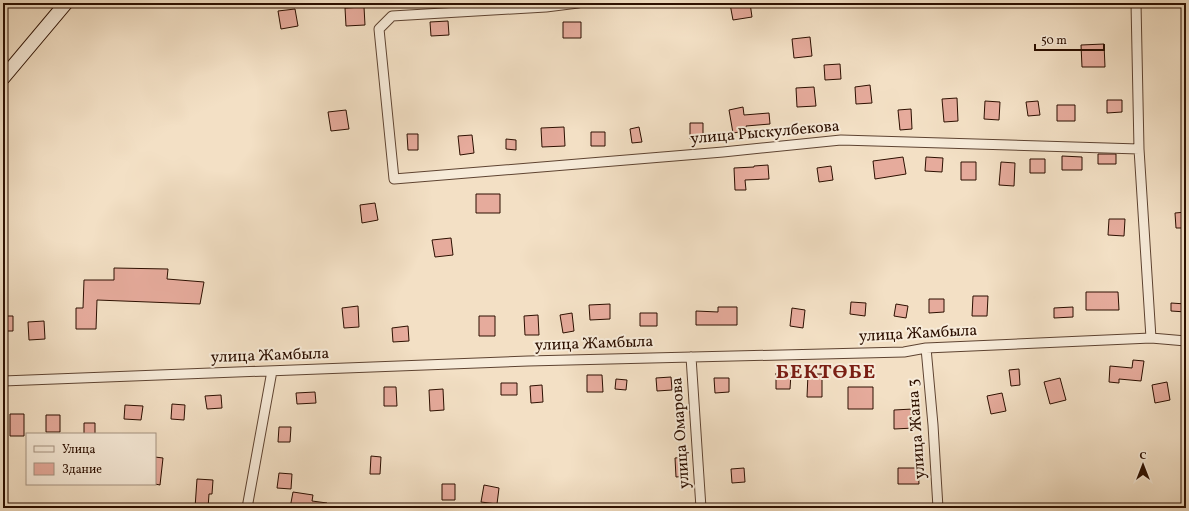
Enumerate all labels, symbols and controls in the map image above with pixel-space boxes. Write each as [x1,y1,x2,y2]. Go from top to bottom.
scale bar [1035,26,1104,52]
text: 50 m [1041,33,1067,49]
street label: улица Рыскулбекова [689,116,841,150]
street label: улица Жамбыла [858,320,978,348]
street label: улица Жамбыла [534,331,654,357]
street label: улица Жамбыла [210,343,330,369]
district label: БЕКТӨБЕ [776,359,876,387]
street label: улица Омарова [666,377,696,489]
street label: улица Жана 3 [903,378,931,480]
legend [26,433,156,485]
text: Улица [62,442,95,458]
north arrow [1123,445,1163,485]
text: С [1139,449,1147,464]
text: Здание [62,462,102,478]

